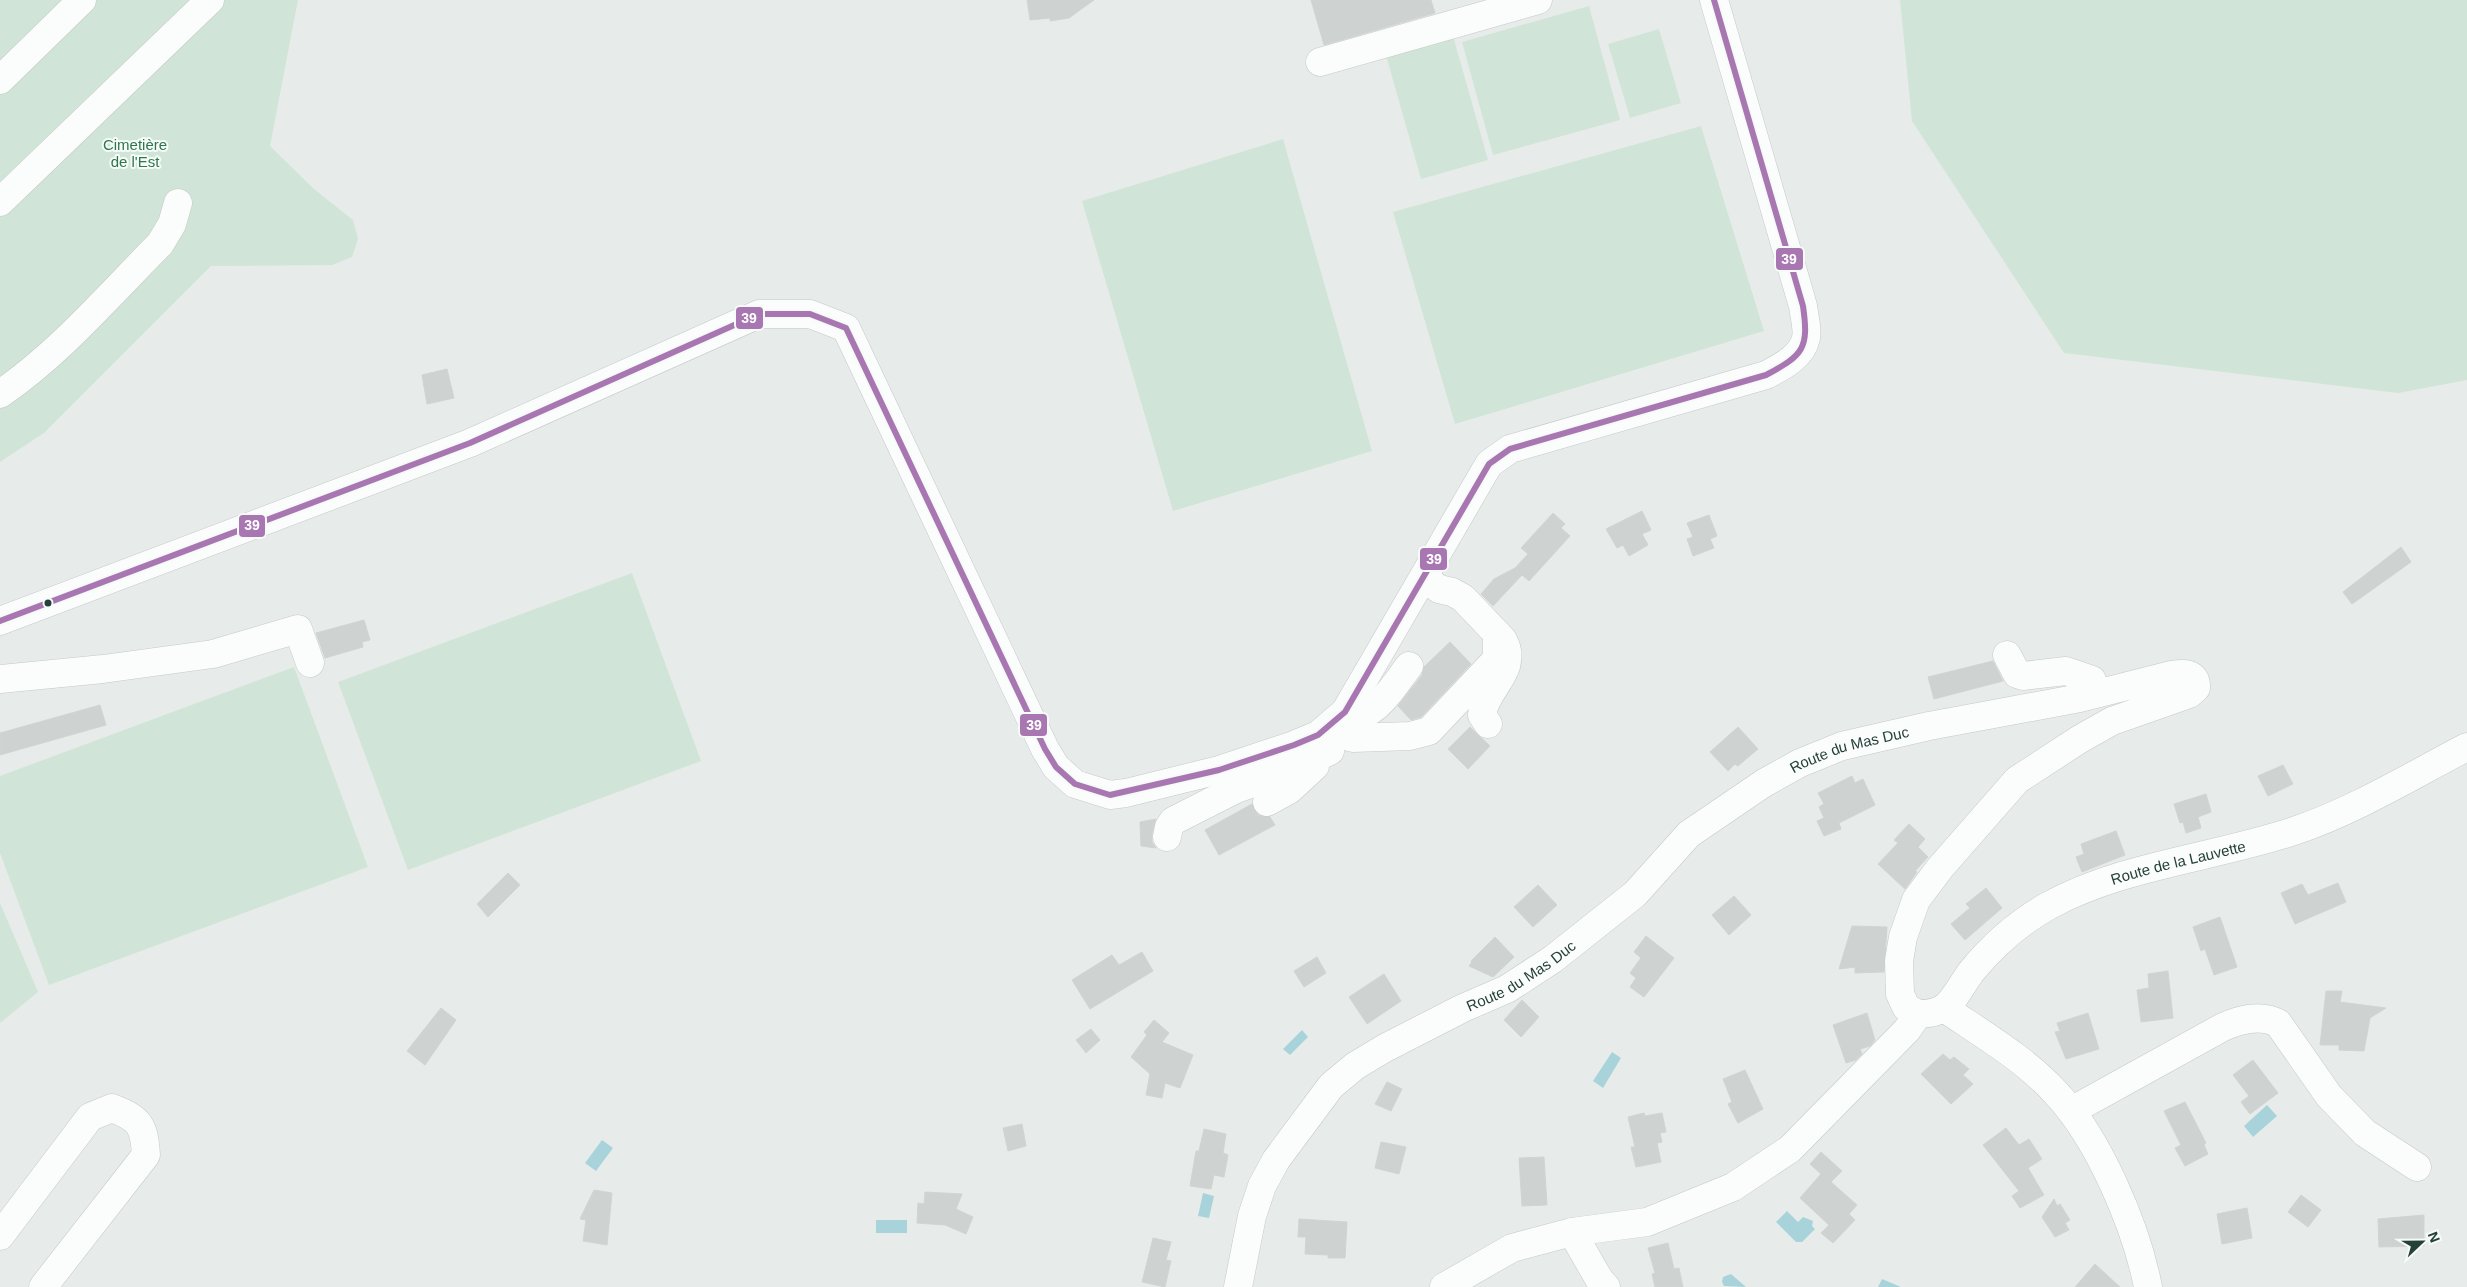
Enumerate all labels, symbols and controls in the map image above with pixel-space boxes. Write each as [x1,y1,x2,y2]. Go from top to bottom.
park label: Cimetière de l'Est [103,136,167,170]
line badge: 39 [1775,247,1804,271]
text: 39 [1781,251,1797,267]
line badge: 39 [735,306,764,330]
text: 39 [741,310,757,326]
line badge: 39 [238,514,266,538]
text: 39 [244,517,260,533]
line badge: 39 [1419,547,1448,571]
text: 39 [1426,551,1442,567]
unlabelled marker [43,598,53,608]
line badge: 39 [1019,713,1048,737]
text: 39 [1026,717,1042,733]
street label: Route du Mas Duc [1786,722,1911,776]
street label: Route de la Lauvette [2108,837,2247,887]
street label: Route du Mas Duc [1464,936,1579,1014]
north arrow [2397,1217,2447,1267]
text: N [2425,1229,2443,1245]

